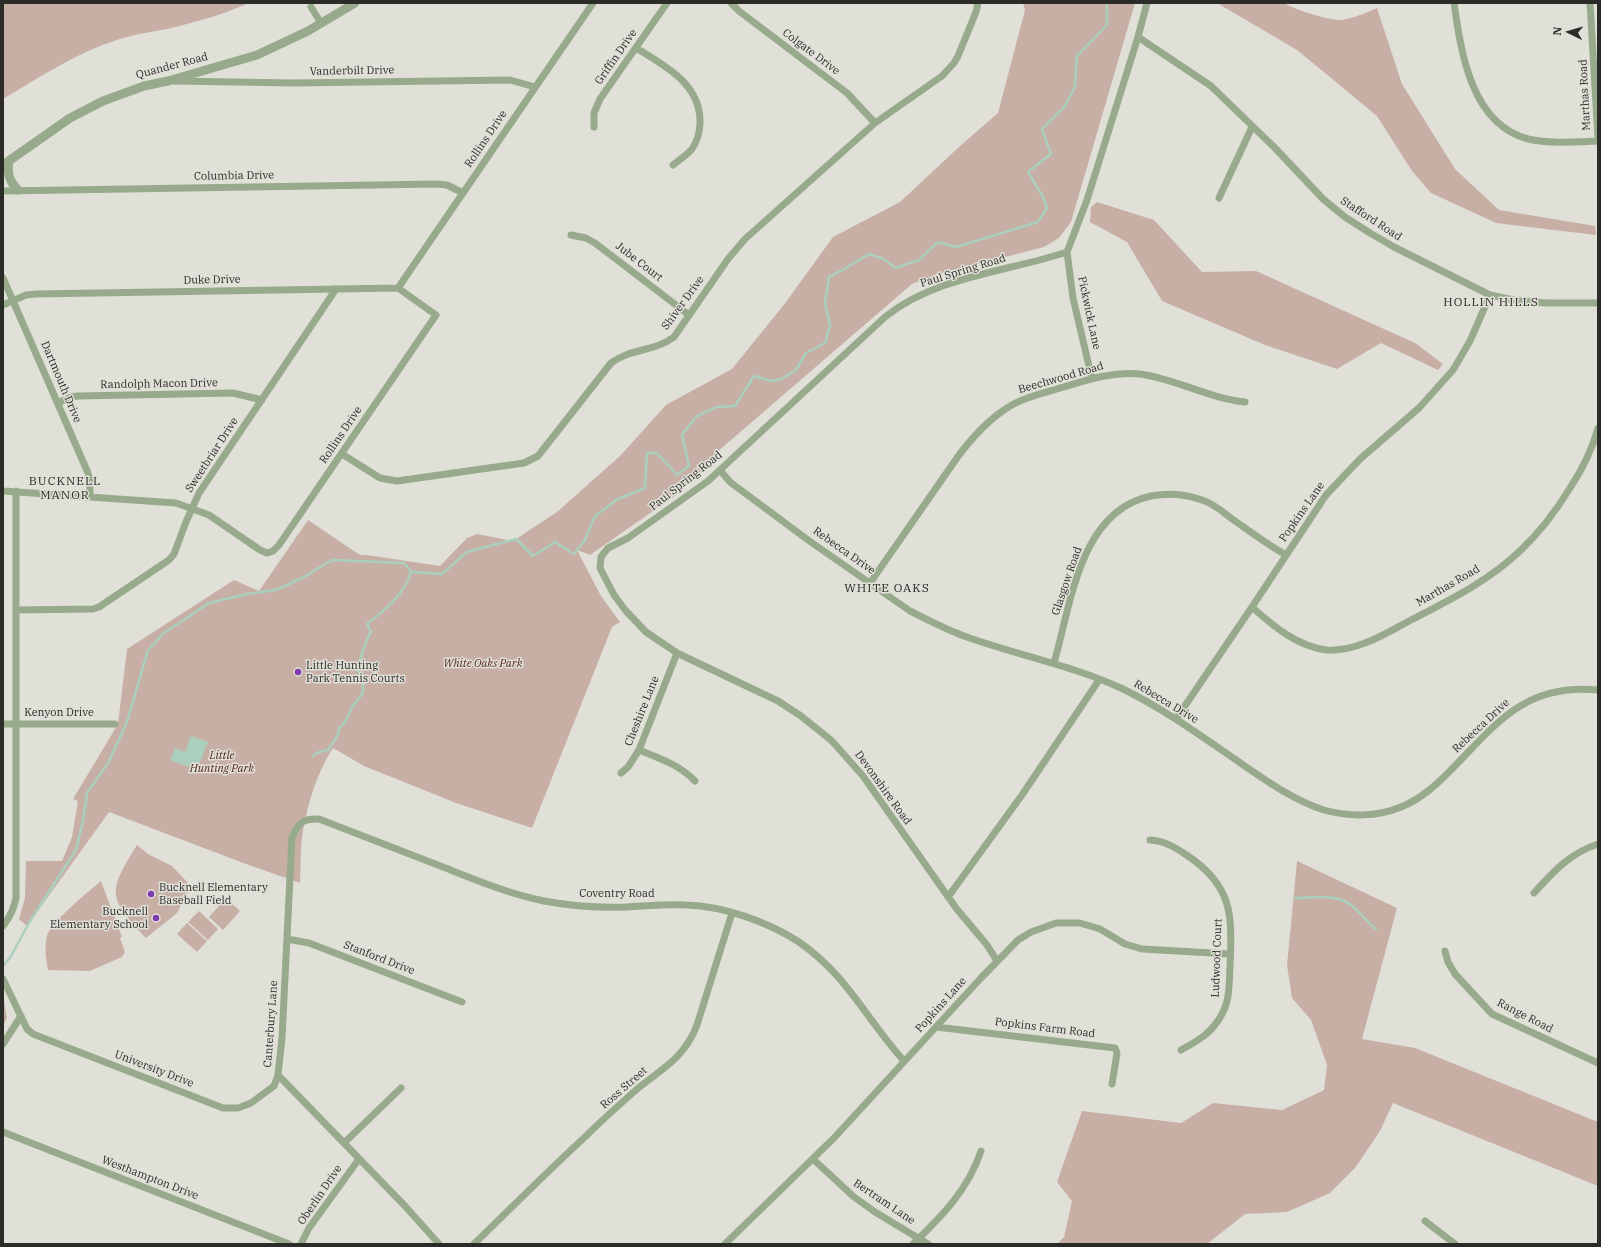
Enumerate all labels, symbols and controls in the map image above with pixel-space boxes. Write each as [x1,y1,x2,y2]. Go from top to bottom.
north arrow [1549,12,1589,52]
street label: Colgate Drive [780,26,842,78]
text: N [1550,26,1564,36]
street label: Griffin Drive [592,27,640,87]
street label: Quander Road [135,50,209,82]
street label: Marthas Road [1577,59,1593,131]
street label: Vanderbilt Drive [310,64,394,78]
street label: Rollins Drive [462,108,510,170]
street label: Columbia Drive [194,169,274,183]
street label: Stafford Road [1338,194,1404,244]
street label: Jube Court [613,240,665,284]
street label: Paul Spring Road [919,252,1007,290]
street label: Duke Drive [183,273,241,287]
street label: Shiver Drive [659,273,707,333]
street label: Pickwick Lane [1075,275,1103,351]
district label: HOLLIN HILLS [1443,296,1539,310]
street label: Dartmouth Drive [38,339,84,425]
street label: Beechwood Road [1017,360,1105,396]
street label: Randolph Macon Drive [100,376,218,392]
street label: Rollins Drive [317,404,365,466]
street label: Sweetbriar Drive [183,415,241,495]
street label: Paul Spring Road [647,449,725,513]
district label: BUCKNELL MANOR [29,475,101,503]
street label: Popkins Lane [1277,480,1327,544]
street label: Rebecca Drive [810,525,878,577]
street label: Glasgow Road [1049,545,1085,617]
street label: Marthas Road [1414,562,1482,610]
district label: WHITE OAKS [844,582,930,596]
park label: White Oaks Park [444,657,522,671]
place label: Little Hunting Park Tennis Courts [306,659,405,685]
marker: Little Hunting Park Tennis Courts [293,667,303,677]
street label: Cheshire Lane [622,674,662,748]
street label: Rebecca Drive [1131,677,1201,727]
street label: Rebecca Drive [1450,696,1512,756]
street label: Kenyon Drive [24,706,94,720]
park label: Little Hunting Park [190,749,254,775]
street label: Devonshire Road [852,749,914,827]
place label: Bucknell Elementary Baseball Field [159,881,268,907]
street label: Coventry Road [579,887,655,901]
marker: Bucknell Elementary Baseball Field [146,889,156,899]
place label: Bucknell Elementary School [50,905,148,931]
marker: Bucknell Elementary School [151,913,161,923]
street label: Ludwood Court [1209,918,1225,998]
street label: Stanford Drive [342,938,416,978]
street label: Popkins Lane [913,975,969,1035]
street label: Canterbury Lane [261,980,281,1068]
street label: Range Road [1495,996,1555,1036]
street label: Popkins Farm Road [994,1015,1096,1041]
street label: University Drive [112,1048,196,1090]
street label: Ross Street [598,1064,650,1112]
street label: Westhampton Drive [100,1153,200,1203]
street label: Oberlin Drive [295,1163,345,1227]
street label: Bertram Lane [851,1177,917,1227]

